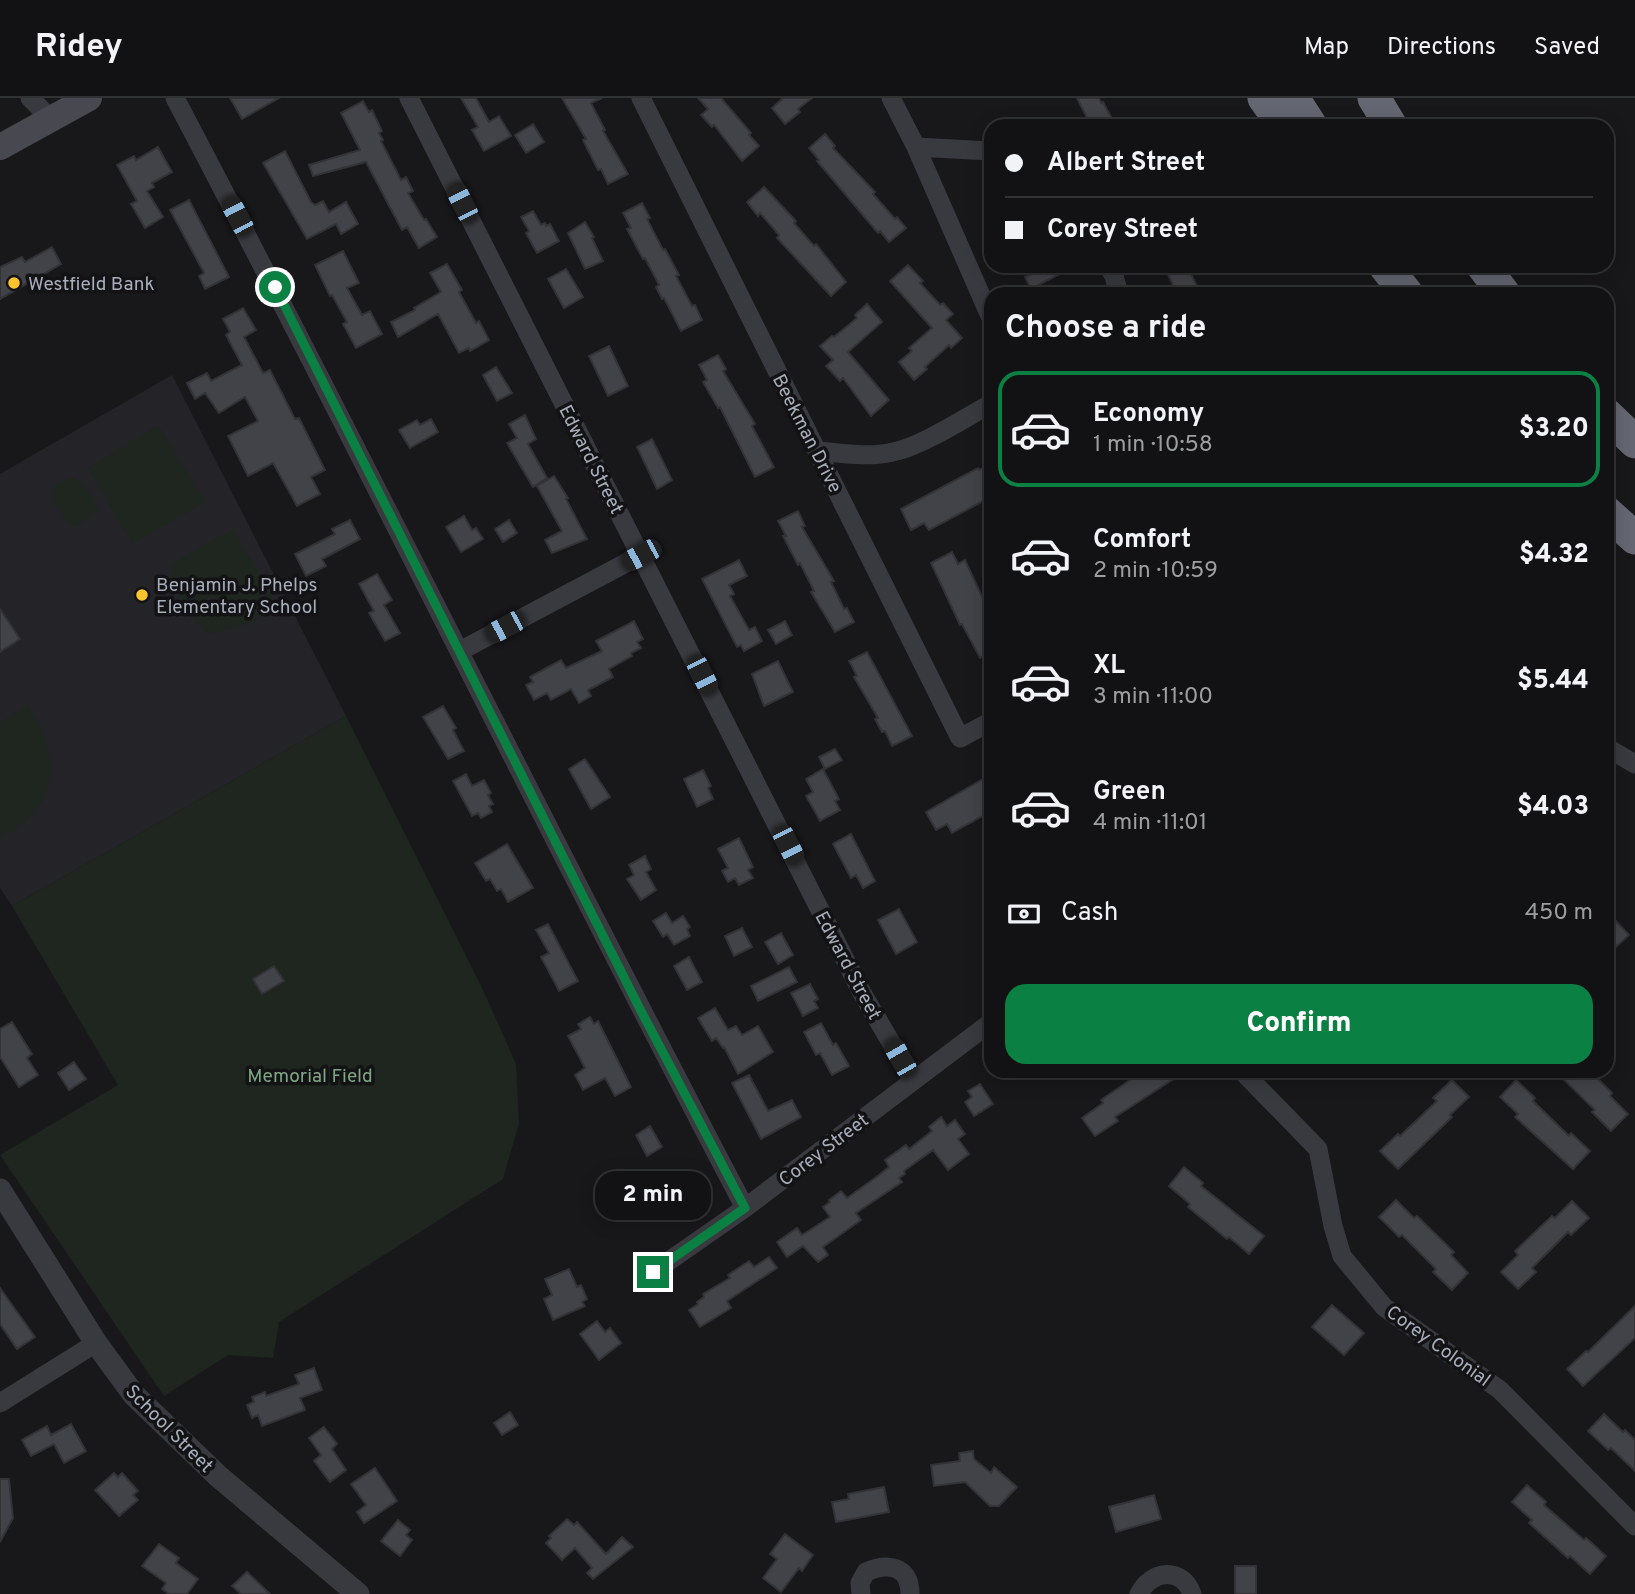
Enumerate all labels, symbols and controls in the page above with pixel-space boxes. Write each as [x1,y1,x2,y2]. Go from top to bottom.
text: Ridey [35,27,123,69]
text: Map [1304,33,1349,63]
text: Directions [1387,33,1496,63]
text: Saved [1534,33,1600,63]
text: Albert Street [1047,147,1205,180]
car [444,180,481,226]
car [218,193,257,239]
text: Corey Street [1047,214,1198,247]
route start [259,271,291,303]
place label: Westfield Bank [28,273,155,297]
marker: Westfield Bank [6,275,22,291]
text: Choose a ride [1005,309,1206,349]
street label: Beekman Drive [766,370,846,497]
icon: car [1009,398,1072,461]
text: Economy [1093,398,1204,431]
street label: Edward Street [552,401,628,519]
text: $3.20 [1519,413,1589,446]
text: 1 min · 10:58 [1093,431,1213,460]
icon: car [1009,524,1072,587]
text: Comfort [1093,524,1191,557]
car [618,536,665,574]
text: $4.32 [1519,539,1589,572]
text: 2 min · 10:59 [1093,557,1218,586]
place label: Benjamin J. Phelps Elementary School [156,574,318,620]
marker: Benjamin J. Phelps Elementary School [134,587,150,603]
car [482,608,529,646]
icon: car [1009,650,1072,713]
text: XL [1093,650,1125,683]
car [684,652,721,698]
text: $5.44 [1517,665,1589,698]
text: 3 min · 11:00 [1093,683,1213,712]
icon: car [1009,776,1072,839]
text: Green [1093,776,1166,809]
text: $4.03 [1517,791,1589,824]
text: 4 min · 11:01 [1093,809,1207,838]
car [770,822,807,868]
icon: cash [1005,895,1043,933]
text: Cash [1061,897,1118,930]
text: 450 m [1525,899,1593,928]
street label: Edward Street [809,908,886,1024]
button: Confirm [1005,984,1593,1064]
car [881,1035,920,1081]
park label: Memorial Field [247,1065,373,1089]
street label: Corey Street [774,1109,874,1192]
callout: 2 min [595,1170,711,1220]
text: 2 min [623,1181,683,1210]
route end [637,1256,669,1288]
street label: Corey Colonial [1381,1301,1495,1393]
street label: School Street [120,1380,218,1478]

